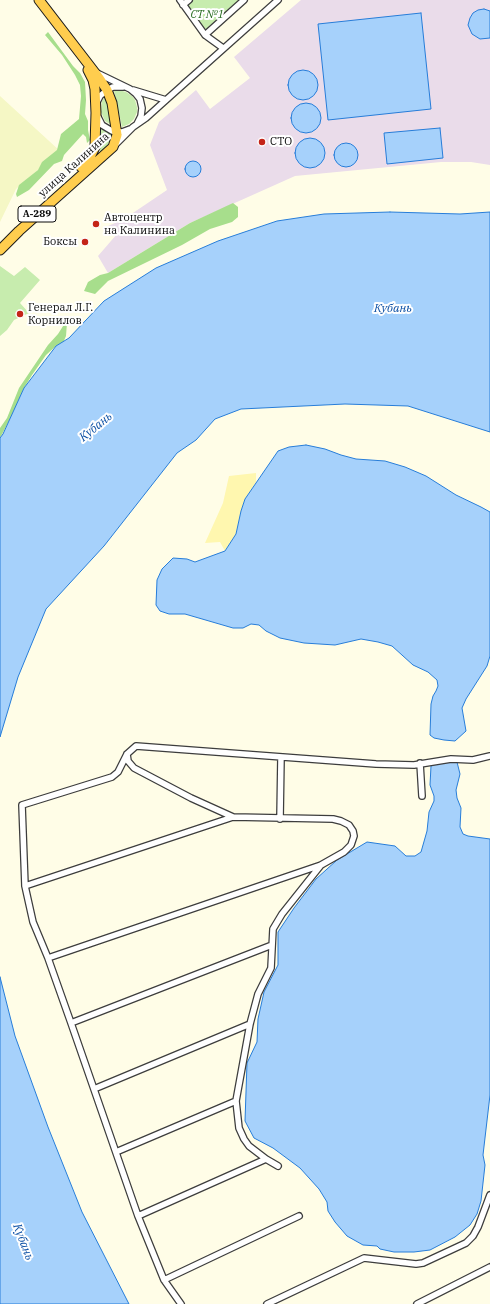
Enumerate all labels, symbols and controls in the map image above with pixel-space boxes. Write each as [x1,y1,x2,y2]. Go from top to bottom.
park label: СТ №1 [191,8,223,22]
street label: улица Калинина [36,130,112,200]
place label: СТО [270,135,292,149]
marker: СТО [257,137,267,147]
road number: А-289 [18,206,56,222]
place label: Автоцентр на Калинина [104,211,175,237]
marker: Автоцентр на Калинина [91,219,101,229]
place label: Боксы [43,235,77,249]
marker: Боксы [80,237,90,247]
place label: Генерал Л.Г. Корнилов [28,301,93,327]
water label: Кубань [374,302,412,316]
marker: Генерал Л.Г. Корнилов [15,309,25,319]
water label: Кубань [77,409,115,445]
water label: Кубань [9,1222,37,1262]

